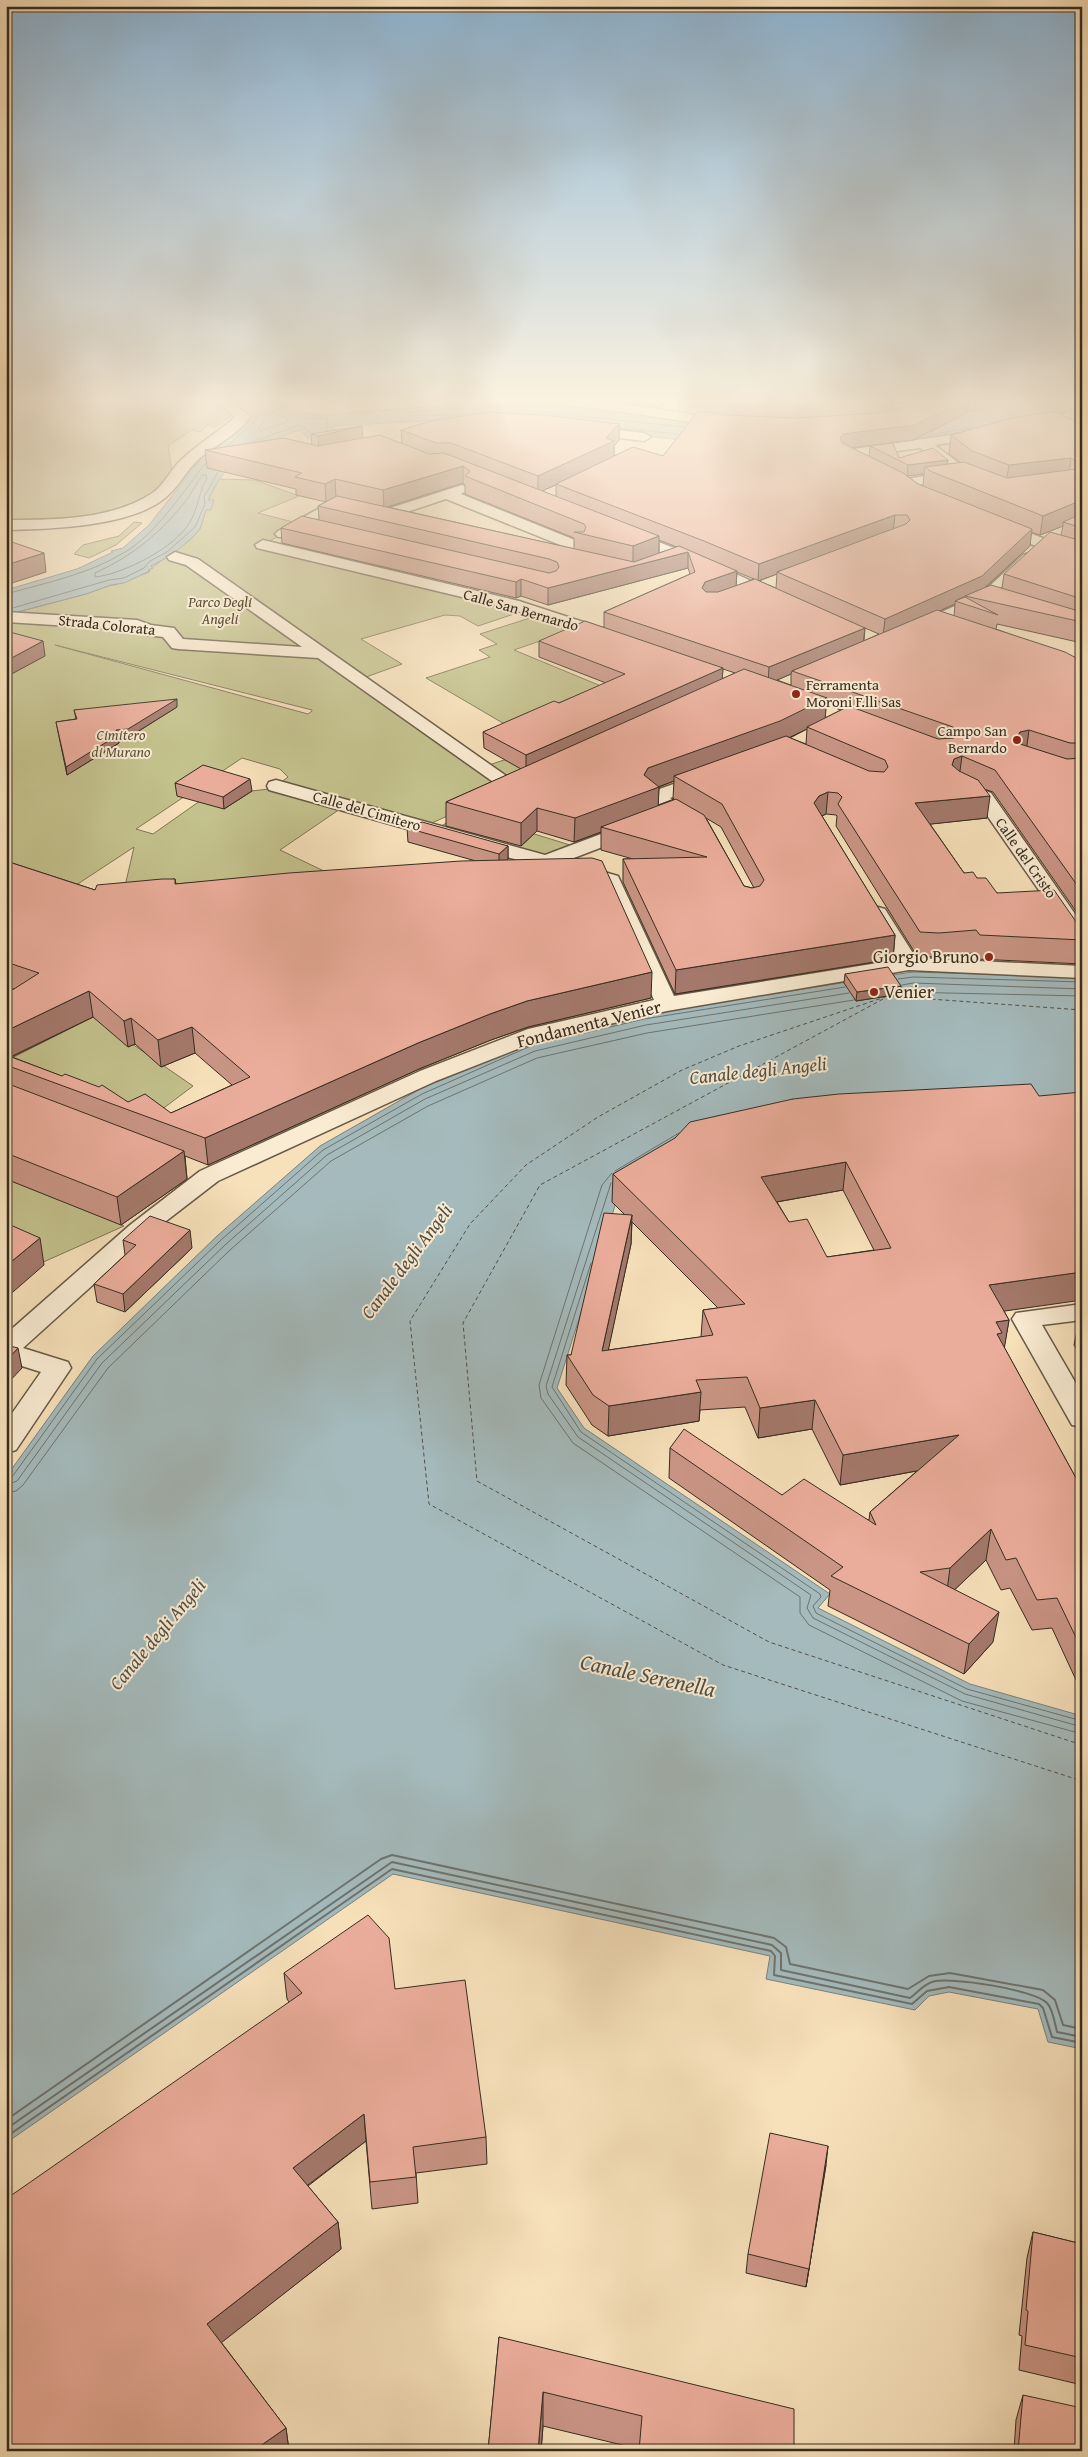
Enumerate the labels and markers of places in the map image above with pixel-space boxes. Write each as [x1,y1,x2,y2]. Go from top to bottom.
place label: Ferramenta Moroni F.lli Sas [806,674,901,712]
marker: Ferramenta Moroni F.lli Sas [790,688,802,700]
place label: Campo San Bernardo [938,720,1008,758]
marker: Campo San Bernardo [1011,734,1023,746]
place label: Giorgio Bruno [873,943,979,970]
marker: Giorgio Bruno [983,951,995,963]
place label: Venier [884,978,935,1005]
marker: Venier [868,986,880,998]

